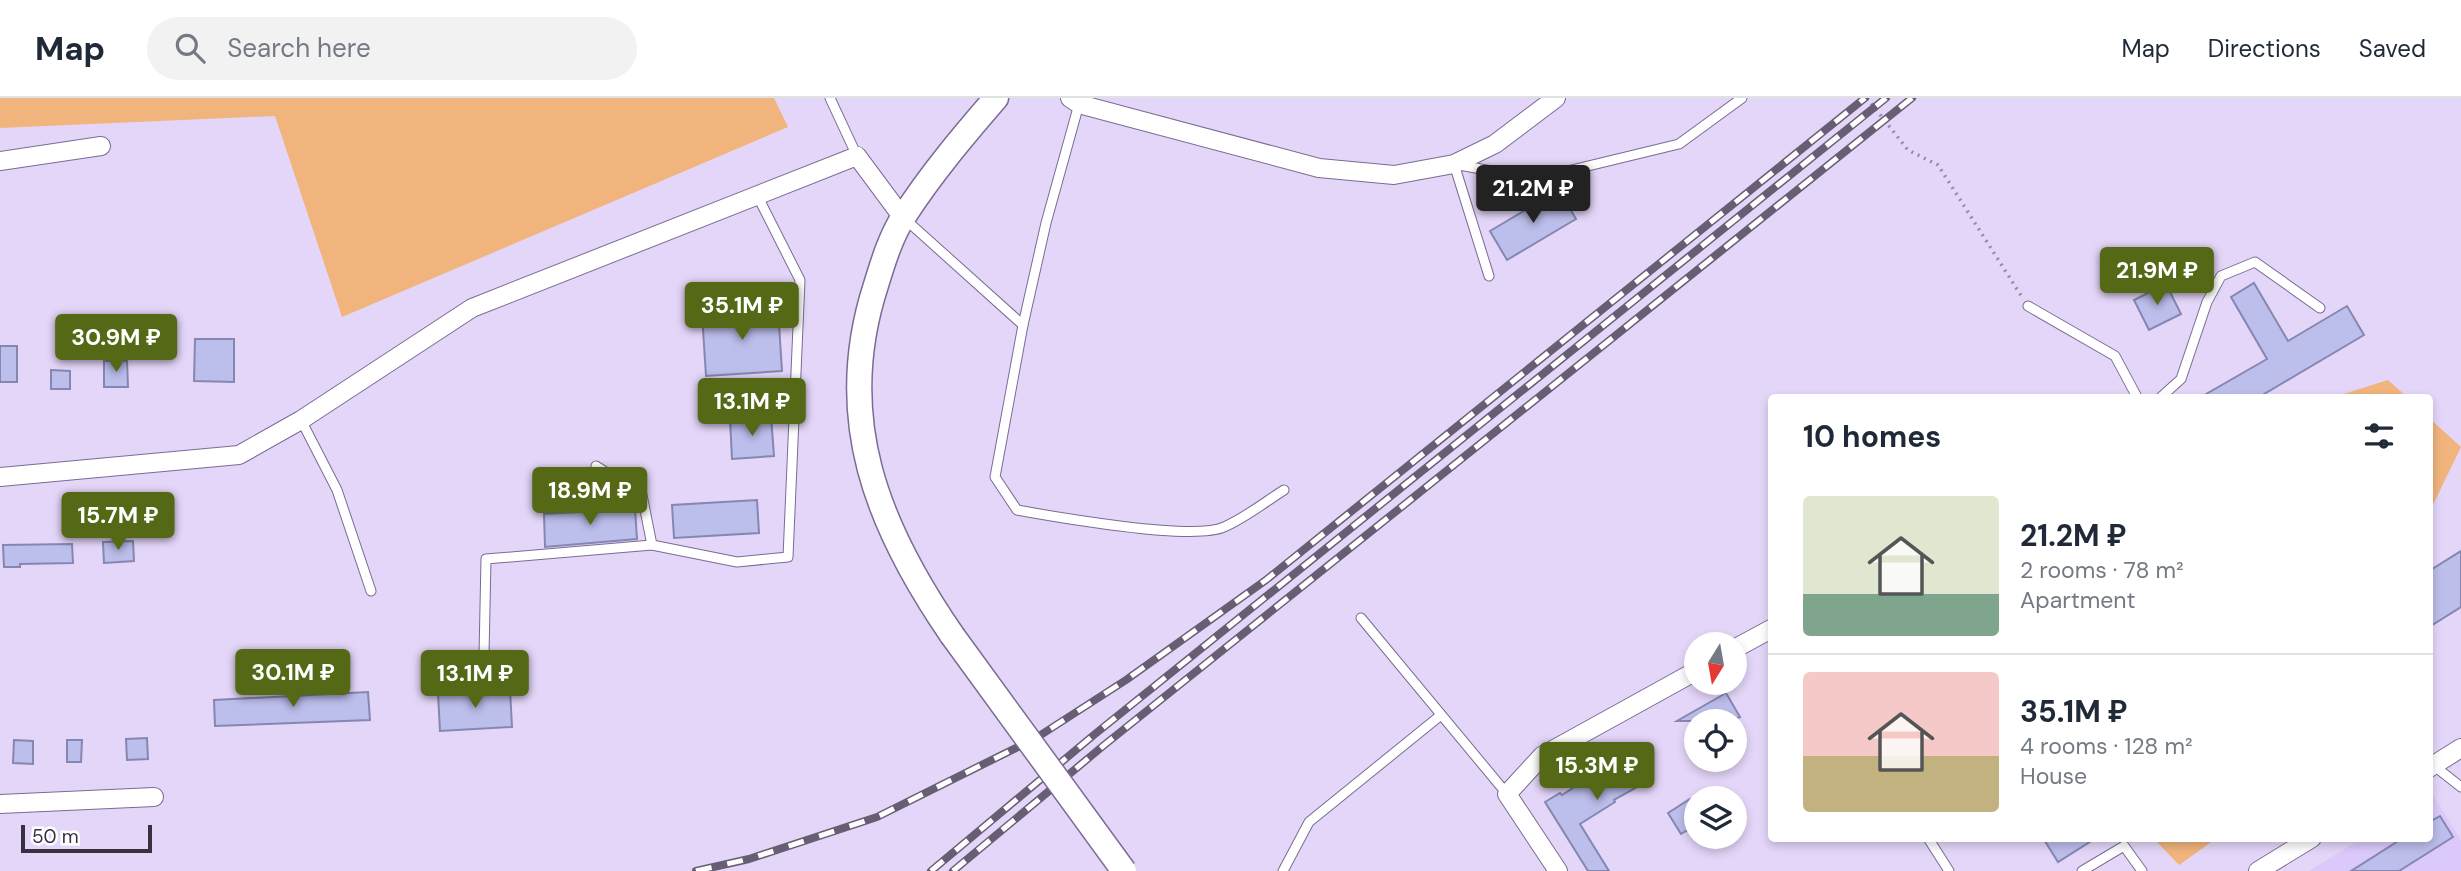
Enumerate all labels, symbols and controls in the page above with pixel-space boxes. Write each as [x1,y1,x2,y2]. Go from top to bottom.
search box [147,17,637,80]
text: Map [35,27,105,70]
icon: search [171,29,209,67]
text: Search here [227,31,371,65]
text: Map [2122,33,2170,64]
text: Directions [2208,33,2321,64]
text: Saved [2359,33,2426,64]
pin: 21.2M ₽ [1468,166,1598,225]
text: 21.2M ₽ [1492,173,1574,203]
pin: 21.9M ₽ [2092,248,2222,307]
text: 21.9M ₽ [2116,255,2198,285]
pin: 35.1M ₽ [677,282,807,342]
text: 35.1M ₽ [701,290,783,320]
pin: 30.9M ₽ [51,314,181,374]
text: 30.9M ₽ [71,322,161,352]
pin: 13.1M ₽ [687,378,817,438]
text: 13.1M ₽ [714,386,790,416]
text: 10 homes [1803,417,1941,456]
icon: filters [2360,417,2398,455]
pin: 18.9M ₽ [525,468,655,527]
text: 18.9M ₽ [548,475,632,505]
pin: 15.7M ₽ [53,492,183,552]
text: 15.7M ₽ [78,500,158,530]
text: 21.2M ₽ [2020,516,2126,555]
icon: home [1859,524,1943,608]
text: 2 rooms · 78 m² [2020,555,2184,585]
text: Apartment [2020,585,2135,615]
north arrow [1684,632,1746,695]
map controls [1684,632,1747,849]
pin: 30.1M ₽ [228,650,358,709]
pin: 13.1M ₽ [410,650,540,710]
text: 30.1M ₽ [251,657,335,687]
text: 13.1M ₽ [437,658,513,688]
text: 35.1M ₽ [2020,692,2128,731]
icon: home [1859,700,1943,784]
button: locate [1684,709,1747,772]
text: 4 rooms · 128 m² [2020,731,2192,761]
pin: 15.3M ₽ [1532,742,1662,802]
text: 15.3M ₽ [1555,750,1639,780]
text: House [2020,761,2087,791]
button: layers [1684,786,1747,849]
scale bar [21,822,152,854]
text: 50 m [32,824,79,849]

